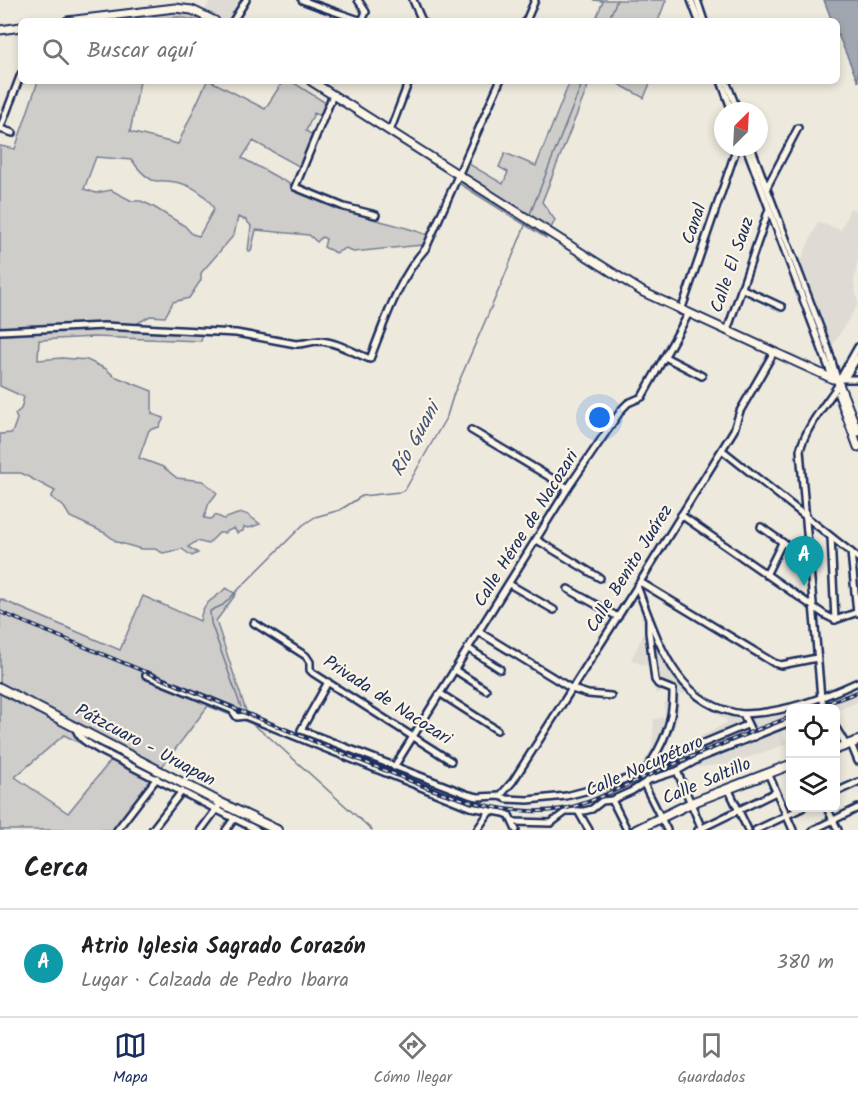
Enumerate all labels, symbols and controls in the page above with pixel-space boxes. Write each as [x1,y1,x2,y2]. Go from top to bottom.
search box [18,18,840,84]
text: Buscar aquí [87,34,194,69]
icon: search [39,35,72,68]
north arrow [714,102,768,156]
street label: Canal [675,199,716,248]
street label: Calle El Sauz [703,213,763,317]
water label: Río Guani [383,393,451,483]
your location [585,403,614,432]
street label: Calle Héroe de Nacozari [467,444,587,613]
street label: Calle Benito Juárez [579,499,681,639]
pin: A [784,536,824,586]
street label: Privada de Nacozari [317,648,458,754]
street label: Pátzcuaro - Uruapan [70,697,220,795]
map controls [786,704,840,812]
button: locate [786,704,840,758]
street label: Calle Nocupétaro [581,728,709,806]
street label: Calle Saltillo [658,750,756,814]
button: layers [786,758,840,812]
text: Cerca [24,848,88,890]
text: Atrio Iglesia Sagrado Corazón [81,930,366,965]
text: A [37,947,50,979]
text: 380 m [777,947,834,979]
text: Lugar · Calzada de Pedro Ibarra [81,965,349,997]
tab: Mapa [113,1029,148,1090]
tab: Cómo llegar [373,1029,452,1090]
tab: Guardados [677,1029,745,1090]

